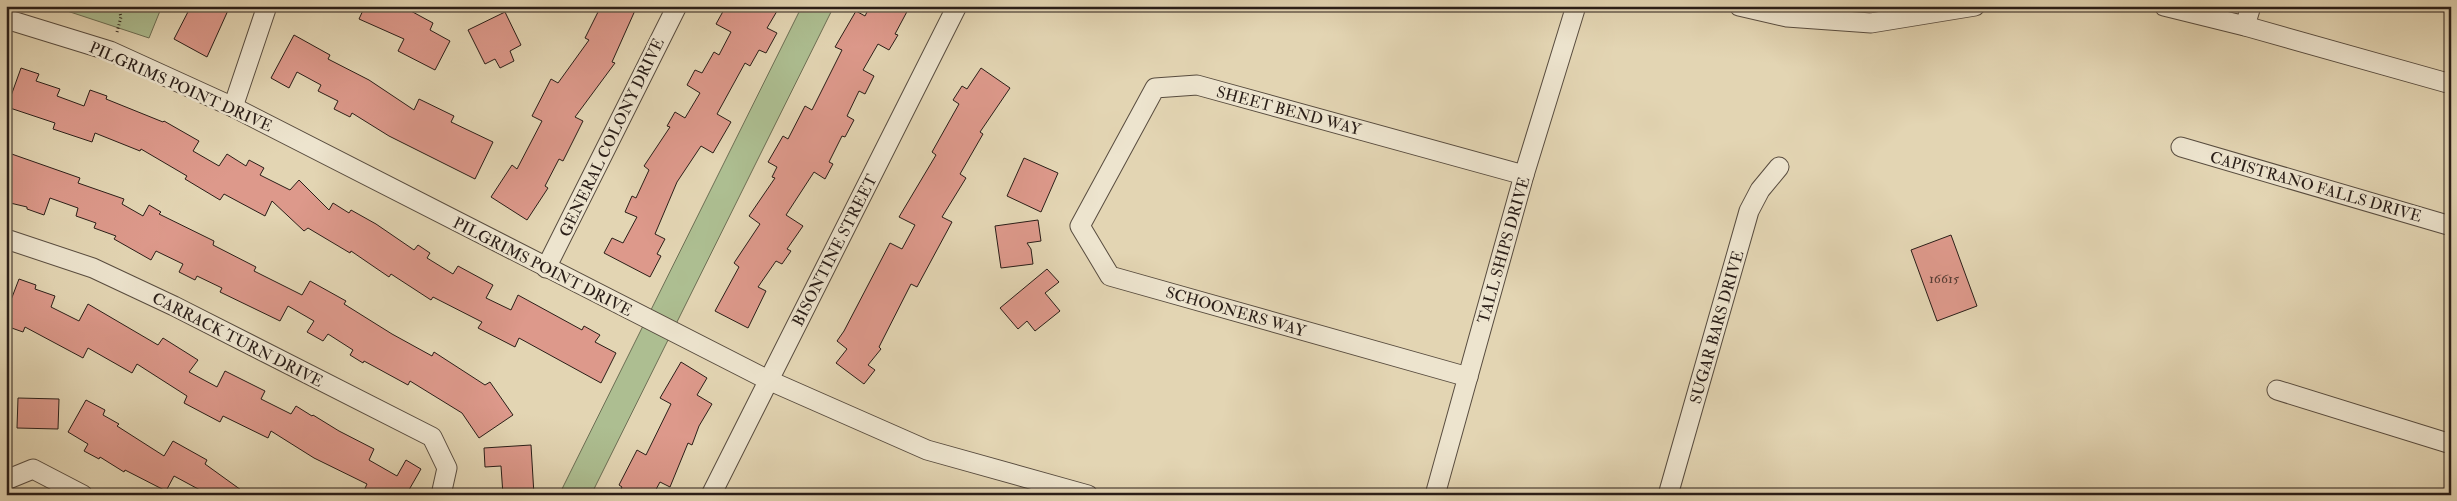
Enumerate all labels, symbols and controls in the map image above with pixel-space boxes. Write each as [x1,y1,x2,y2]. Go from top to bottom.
street label: GENERAL COLONY DRIVE [555,35,669,240]
street label: PILGRIMS POINT DRIVE [86,37,275,136]
street label: SHEET BEND WAY [1214,82,1364,140]
street label: CAPISTRANO FALLS DRIVE [2208,147,2424,227]
street label: BISONTINE STREET [788,171,882,330]
street label: TALL SHIPS DRIVE [1473,175,1534,326]
street label: PILGRIMS POINT DRIVE [450,213,635,321]
street label: SUGAR BARS DRIVE [1685,248,1748,406]
house number: 16615 [1929,270,1960,287]
street label: SCHOONERS WAY [1163,282,1309,342]
street label: CARRACK TURN DRIVE [149,288,326,392]

